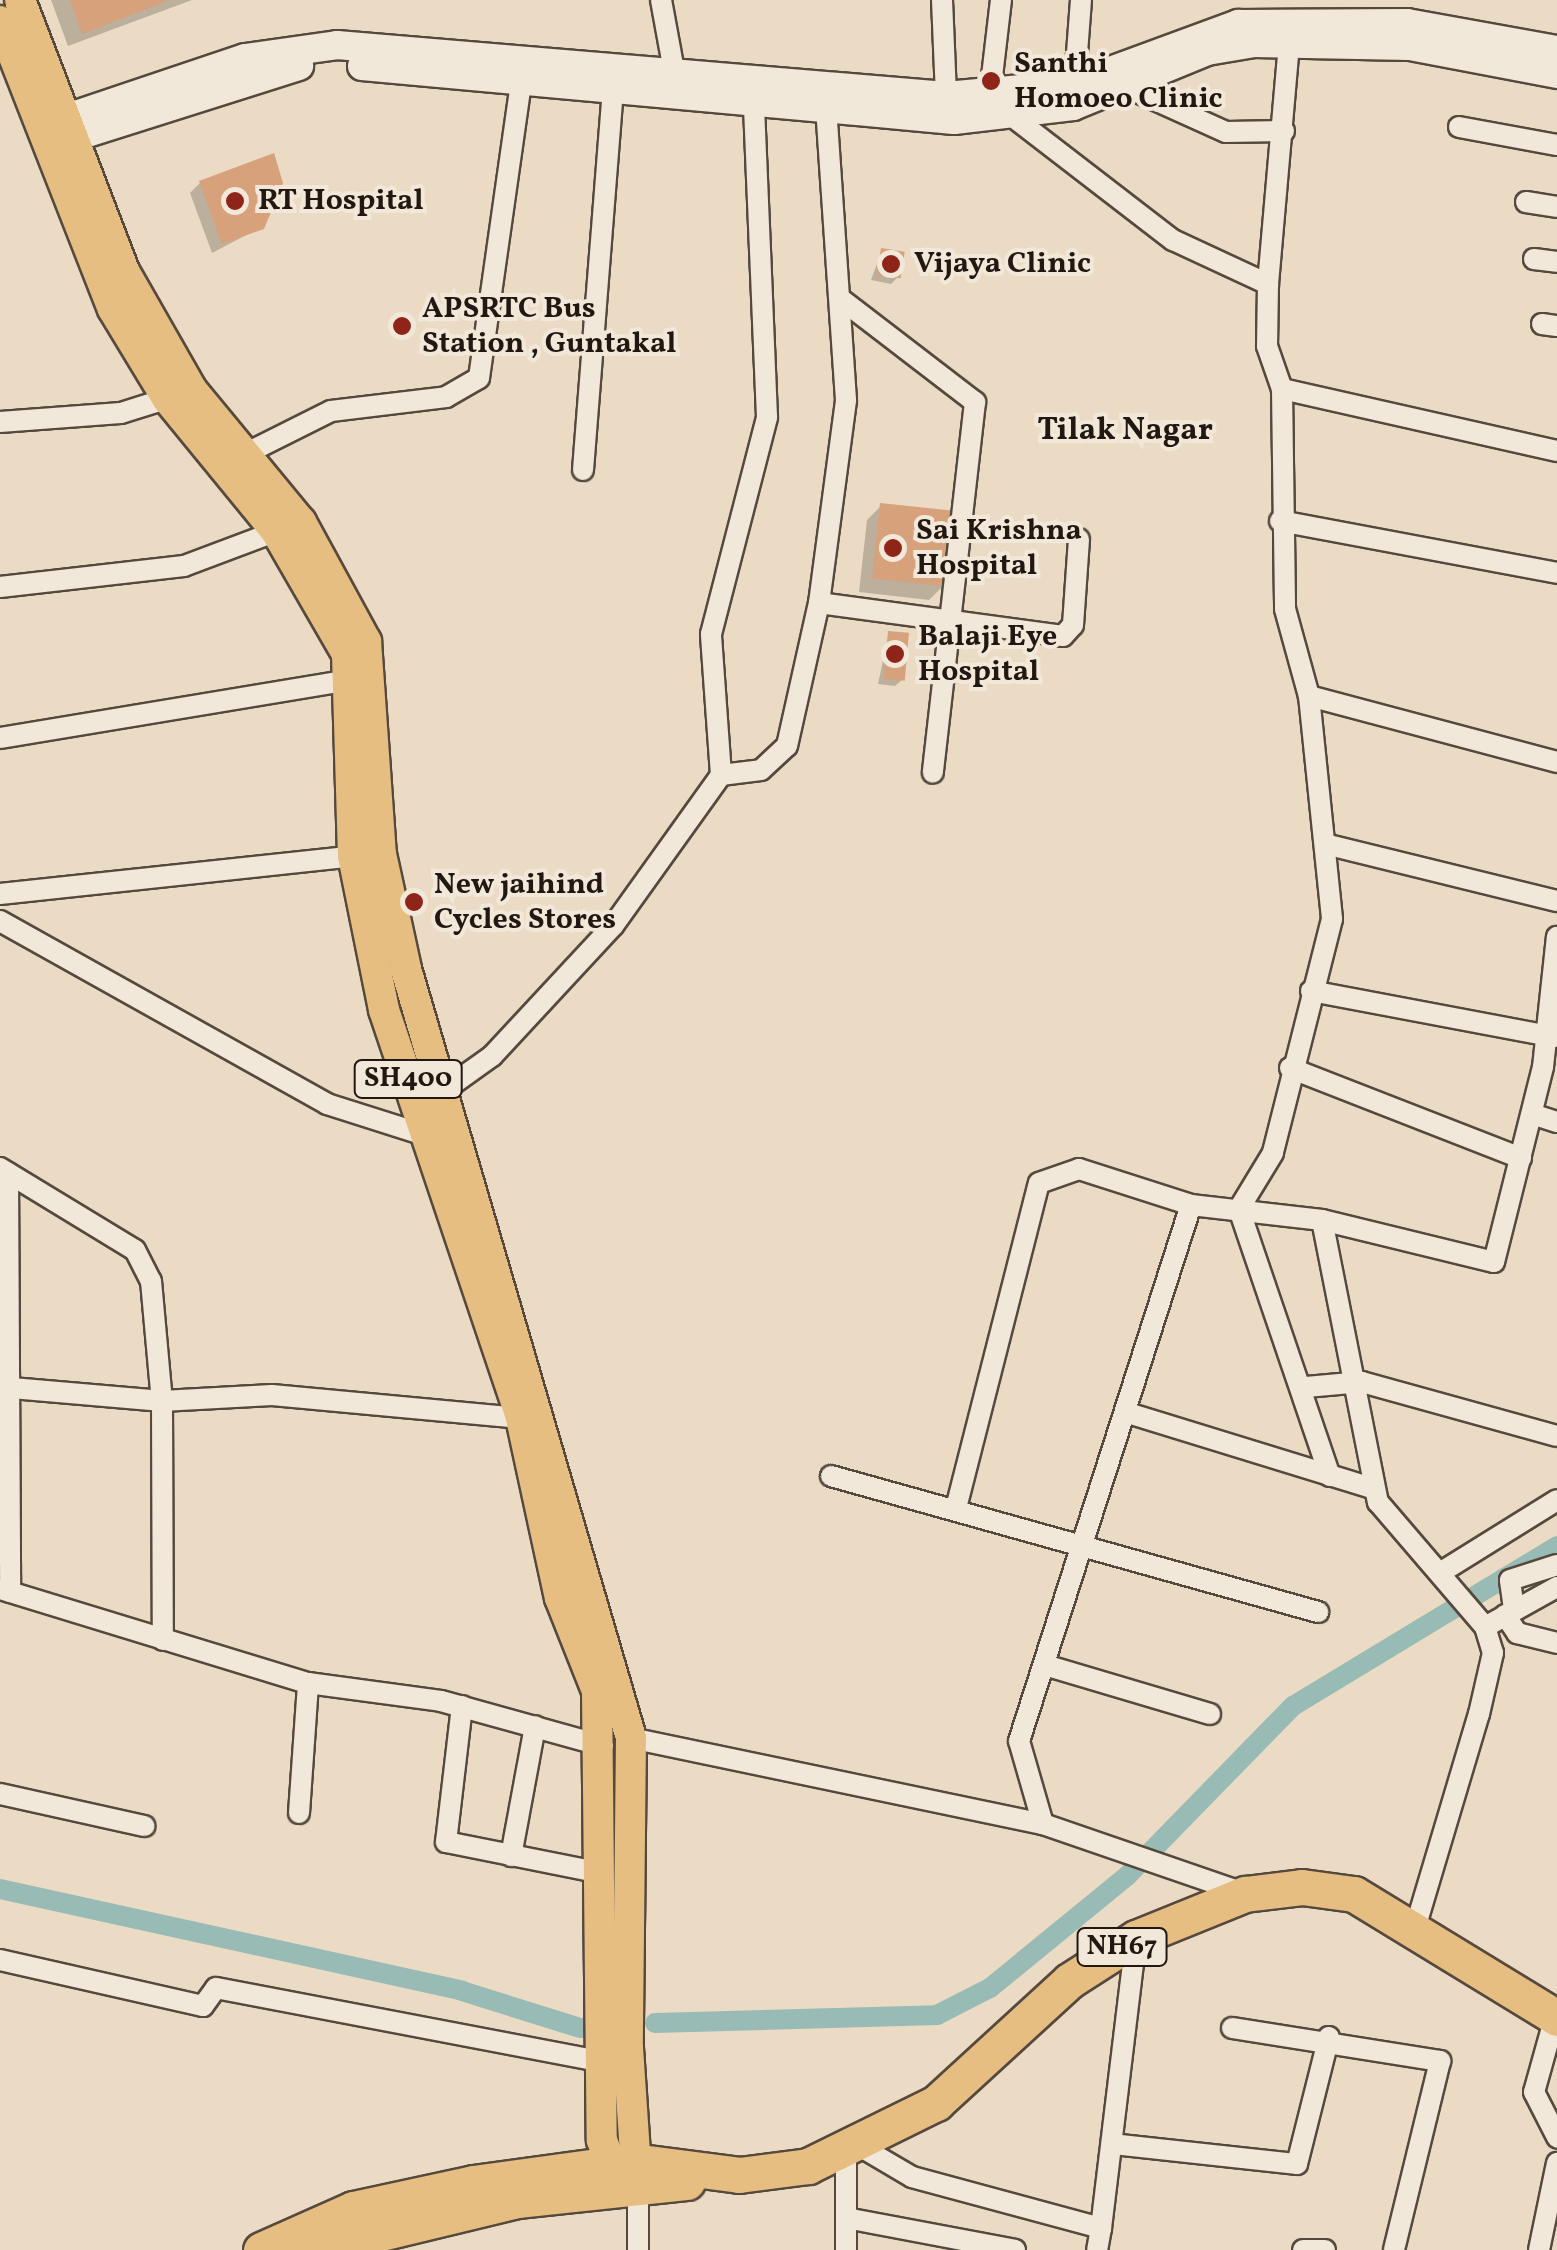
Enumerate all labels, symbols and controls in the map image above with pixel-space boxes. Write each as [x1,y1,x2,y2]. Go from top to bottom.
place label: Santhi Homoeo Clinic [1014,46,1223,116]
marker: Santhi Homoeo Clinic [978,68,1004,94]
place label: RT Hospital [258,183,425,219]
marker: RT Hospital [222,188,248,214]
place label: Vijaya Clinic [914,246,1091,282]
marker: Vijaya Clinic [878,251,904,277]
place label: APSRTC Bus Station , Guntakal [422,291,677,362]
marker: APSRTC Bus Station , Guntakal [391,315,413,337]
district label: Tilak Nagar [1037,412,1213,450]
place label: Sai Krishna Hospital [916,513,1082,584]
marker: Sai Krishna Hospital [880,535,906,561]
place label: Balaji Eye Hospital [918,619,1057,690]
marker: Balaji Eye Hospital [882,641,908,667]
place label: New jaihind Cycles Stores [434,867,616,938]
marker: New jaihind Cycles Stores [403,891,425,913]
road number: SH400 [353,1056,463,1102]
road number: NH67 [1074,1924,1170,1970]

